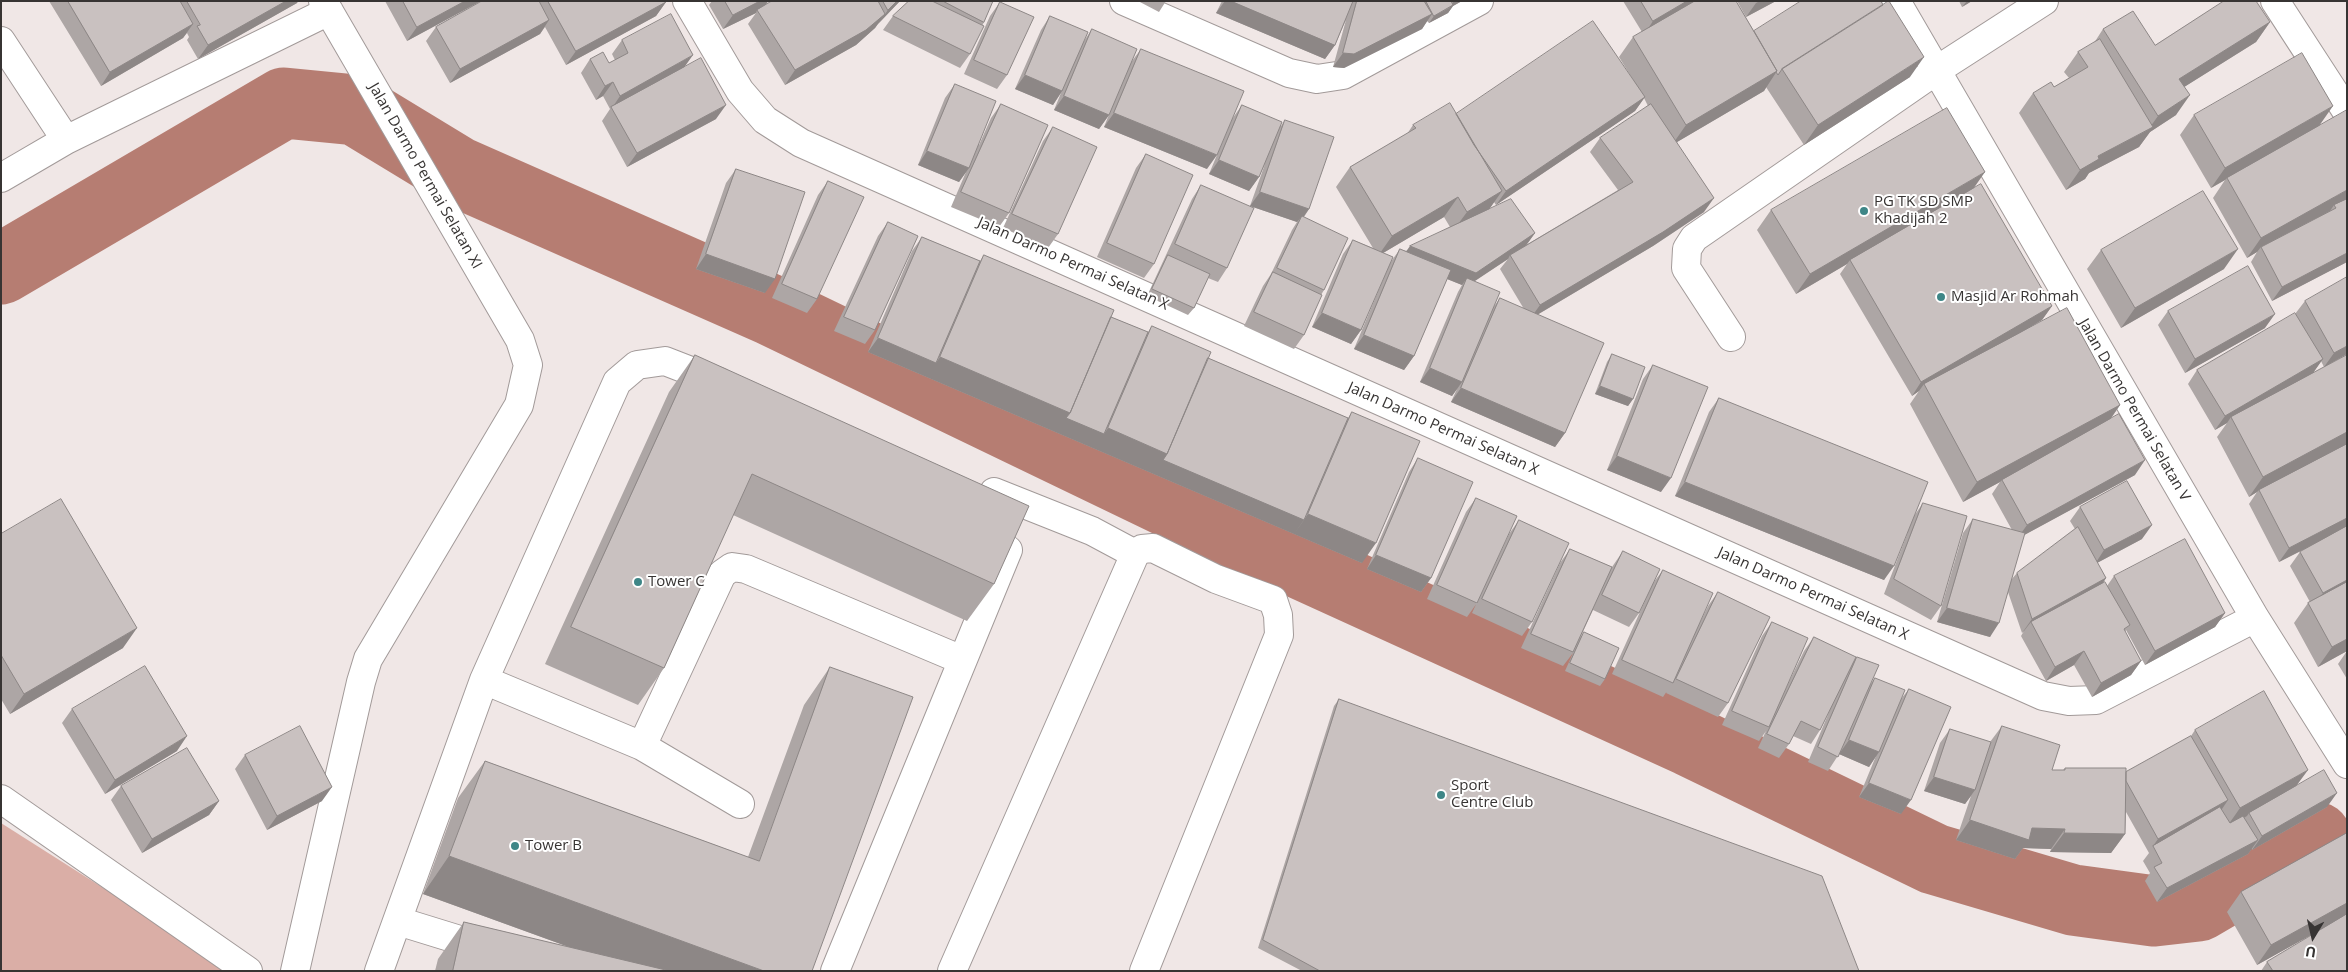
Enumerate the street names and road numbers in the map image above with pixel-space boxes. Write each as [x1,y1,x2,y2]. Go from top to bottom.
street label: Jalan Darmo Permai Selatan XI [364,80,486,272]
street label: Jalan Darmo Permai Selatan X [975,214,1171,314]
street label: Jalan Darmo Permai Selatan V [2074,316,2194,504]
street label: Jalan Darmo Permai Selatan X [1345,379,1541,479]
street label: Jalan Darmo Permai Selatan X [1715,544,1911,644]

